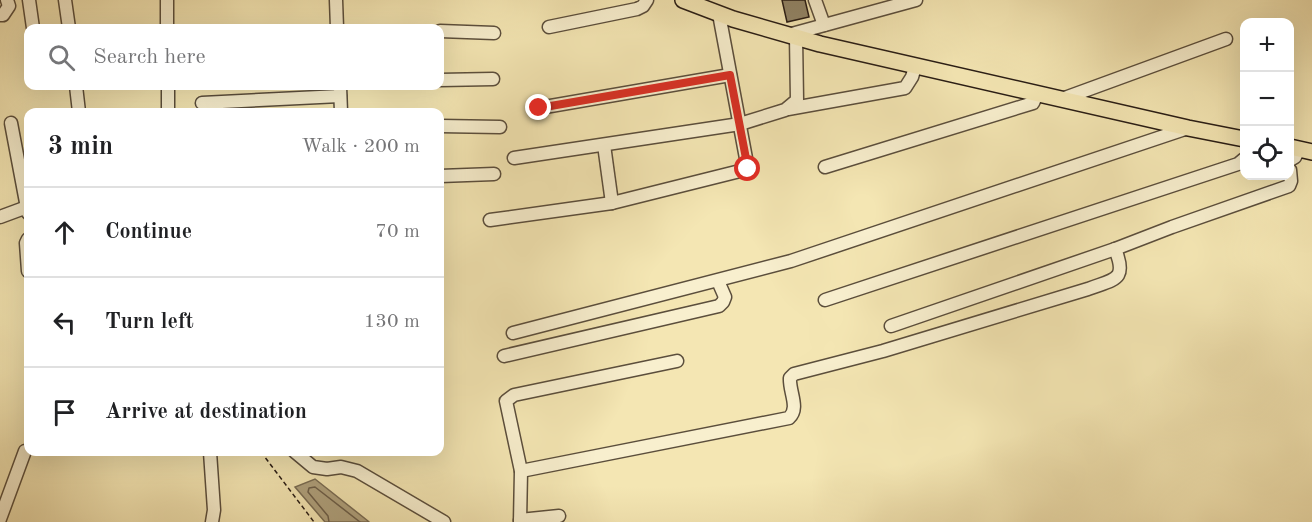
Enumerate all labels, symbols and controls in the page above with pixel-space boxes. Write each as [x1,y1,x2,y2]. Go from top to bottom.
map controls [1240,18,1294,180]
button: + [1240,18,1294,72]
search box [24,24,444,90]
icon: search [45,41,78,74]
text: Search here [93,46,206,68]
button: − [1240,72,1294,126]
route end [525,94,551,120]
button: locate [1240,126,1294,180]
text: 3 min [48,134,113,160]
text: Walk · 200 m [301,137,420,157]
route start [734,155,760,181]
icon: ahead [48,216,81,249]
text: Continue [105,221,192,243]
text: 70 m [375,222,420,242]
icon: left [48,306,81,339]
text: Turn left [105,311,194,333]
text: 130 m [364,312,420,332]
icon: arrive [48,396,81,429]
text: Arrive at destination [105,401,307,423]

